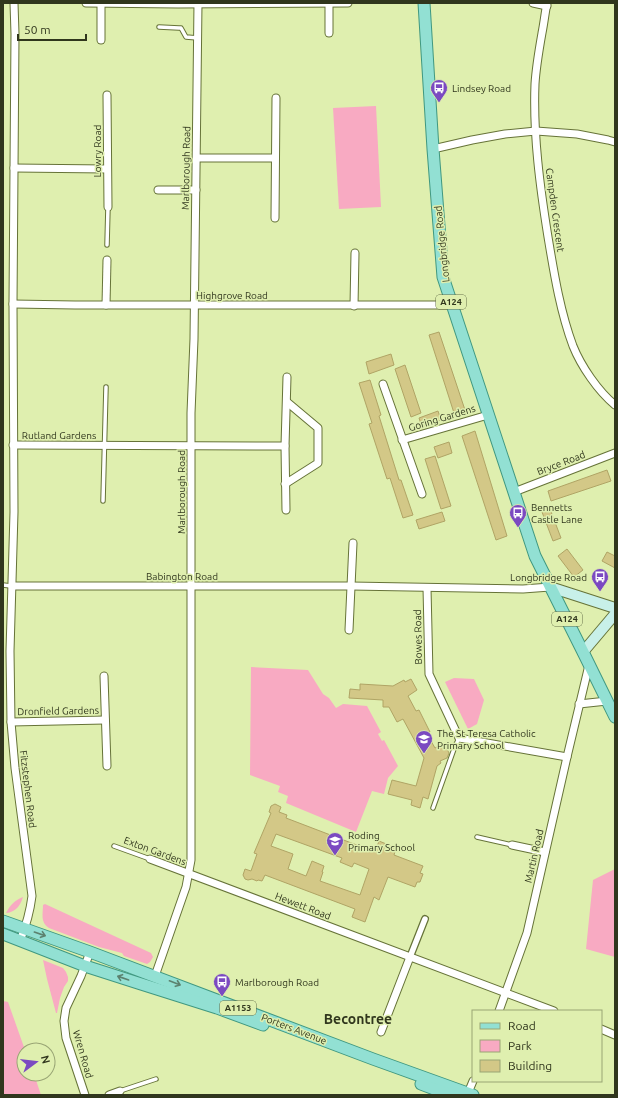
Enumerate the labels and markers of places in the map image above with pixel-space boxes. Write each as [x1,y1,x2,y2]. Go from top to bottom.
bus stop icon: Lindsey Road [429,78,449,103]
place label: Lindsey Road [452,83,511,94]
place label: Bennetts Castle Lane [531,502,582,525]
bus stop icon: Bennetts Castle Lane [508,503,528,528]
bus stop icon: Longbridge Road [590,567,610,592]
place label: Longbridge Road [510,572,587,583]
place label: The St Teresa Catholic Primary School [437,728,536,751]
school or university icon: The St Teresa Catholic Primary School [414,729,434,754]
place label: Roding Primary School [348,830,415,853]
school or university icon: Roding Primary School [325,831,345,856]
bus stop icon: Marlborough Road [212,972,232,997]
place label: Marlborough Road [235,977,319,988]

